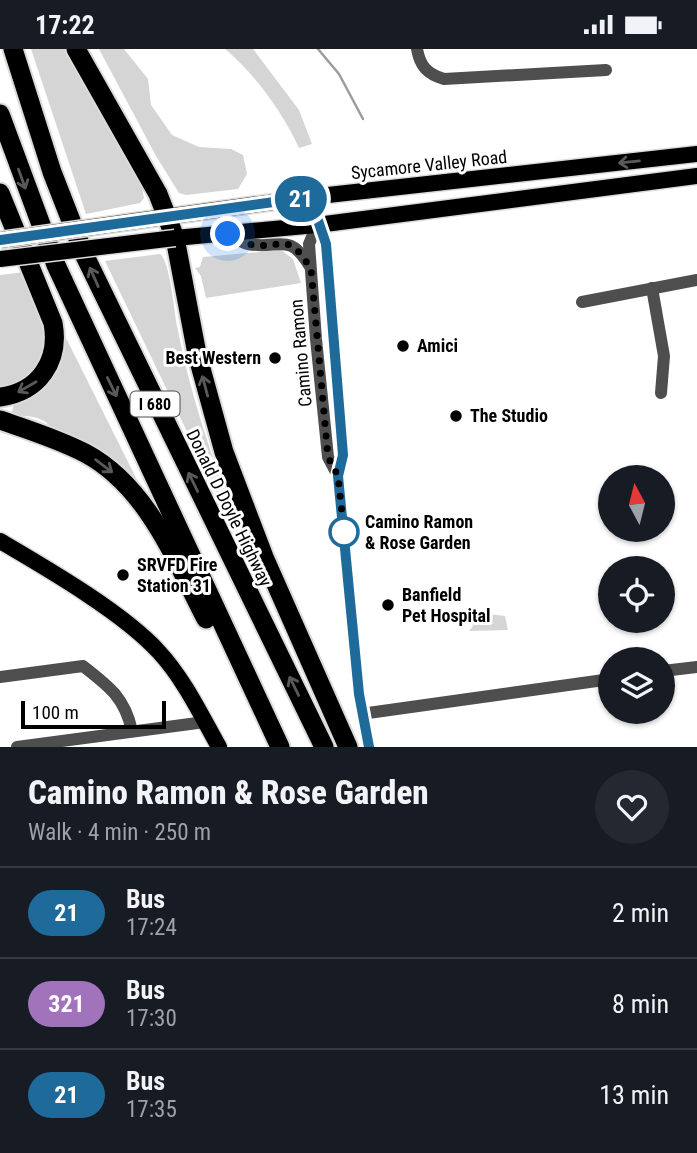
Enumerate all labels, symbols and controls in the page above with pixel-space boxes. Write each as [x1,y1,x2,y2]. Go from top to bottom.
text: 17:22 [35,10,95,40]
street label: Sycamore Valley Road [350,146,508,183]
one-way arrow [618,156,641,169]
one-way arrow [17,167,29,189]
line badge: 21 [270,176,332,222]
text: 21 [289,185,313,213]
your location [210,216,245,251]
one-way arrow [87,267,101,288]
street label: Camino Ramon [285,298,316,408]
place label: Amici [417,335,458,356]
marker: Amici [395,338,411,354]
place label: Best Western [165,347,261,368]
marker: Best Western [267,350,283,366]
one-way arrow [197,375,210,397]
one-way arrow [106,376,120,397]
one-way arrow [18,380,38,394]
road number: I 680 [130,391,180,417]
place label: The Studio [470,405,548,426]
marker: The Studio [448,408,464,424]
street label: Donald D Doyle Highway [182,426,277,590]
one-way arrow [94,459,112,474]
north arrow [598,465,676,543]
map controls [598,465,675,724]
one-way arrow [186,472,200,493]
place label: Camino Ramon & Rose Garden [365,511,473,553]
marker: Camino Ramon & Rose Garden [329,517,359,547]
place label: SRVFD Fire Station 31 [137,554,218,596]
button: locate [598,556,675,633]
marker: SRVFD Fire Station 31 [115,567,131,583]
place label: Banfield Pet Hospital [402,584,491,626]
marker: Banfield Pet Hospital [380,597,396,613]
button: layers [598,647,675,724]
one-way arrow [286,676,300,697]
scale bar [21,698,166,730]
text: 100 m [32,701,79,724]
button: heart [595,770,669,844]
text: Camino Ramon & Rose Garden [28,773,429,812]
text: Walk · 4 min · 250 m [28,819,211,846]
text: Bus [126,884,165,914]
text: 2 min [612,898,669,928]
text: 21 [54,899,79,927]
text: 17:24 [126,914,177,941]
text: Bus [126,975,165,1005]
text: 8 min [612,989,669,1019]
text: 321 [48,990,85,1018]
text: 17:30 [126,1005,177,1032]
text: Bus [126,1066,165,1096]
text: 13 min [599,1080,669,1110]
text: 21 [54,1081,79,1109]
text: 17:35 [126,1096,177,1123]

